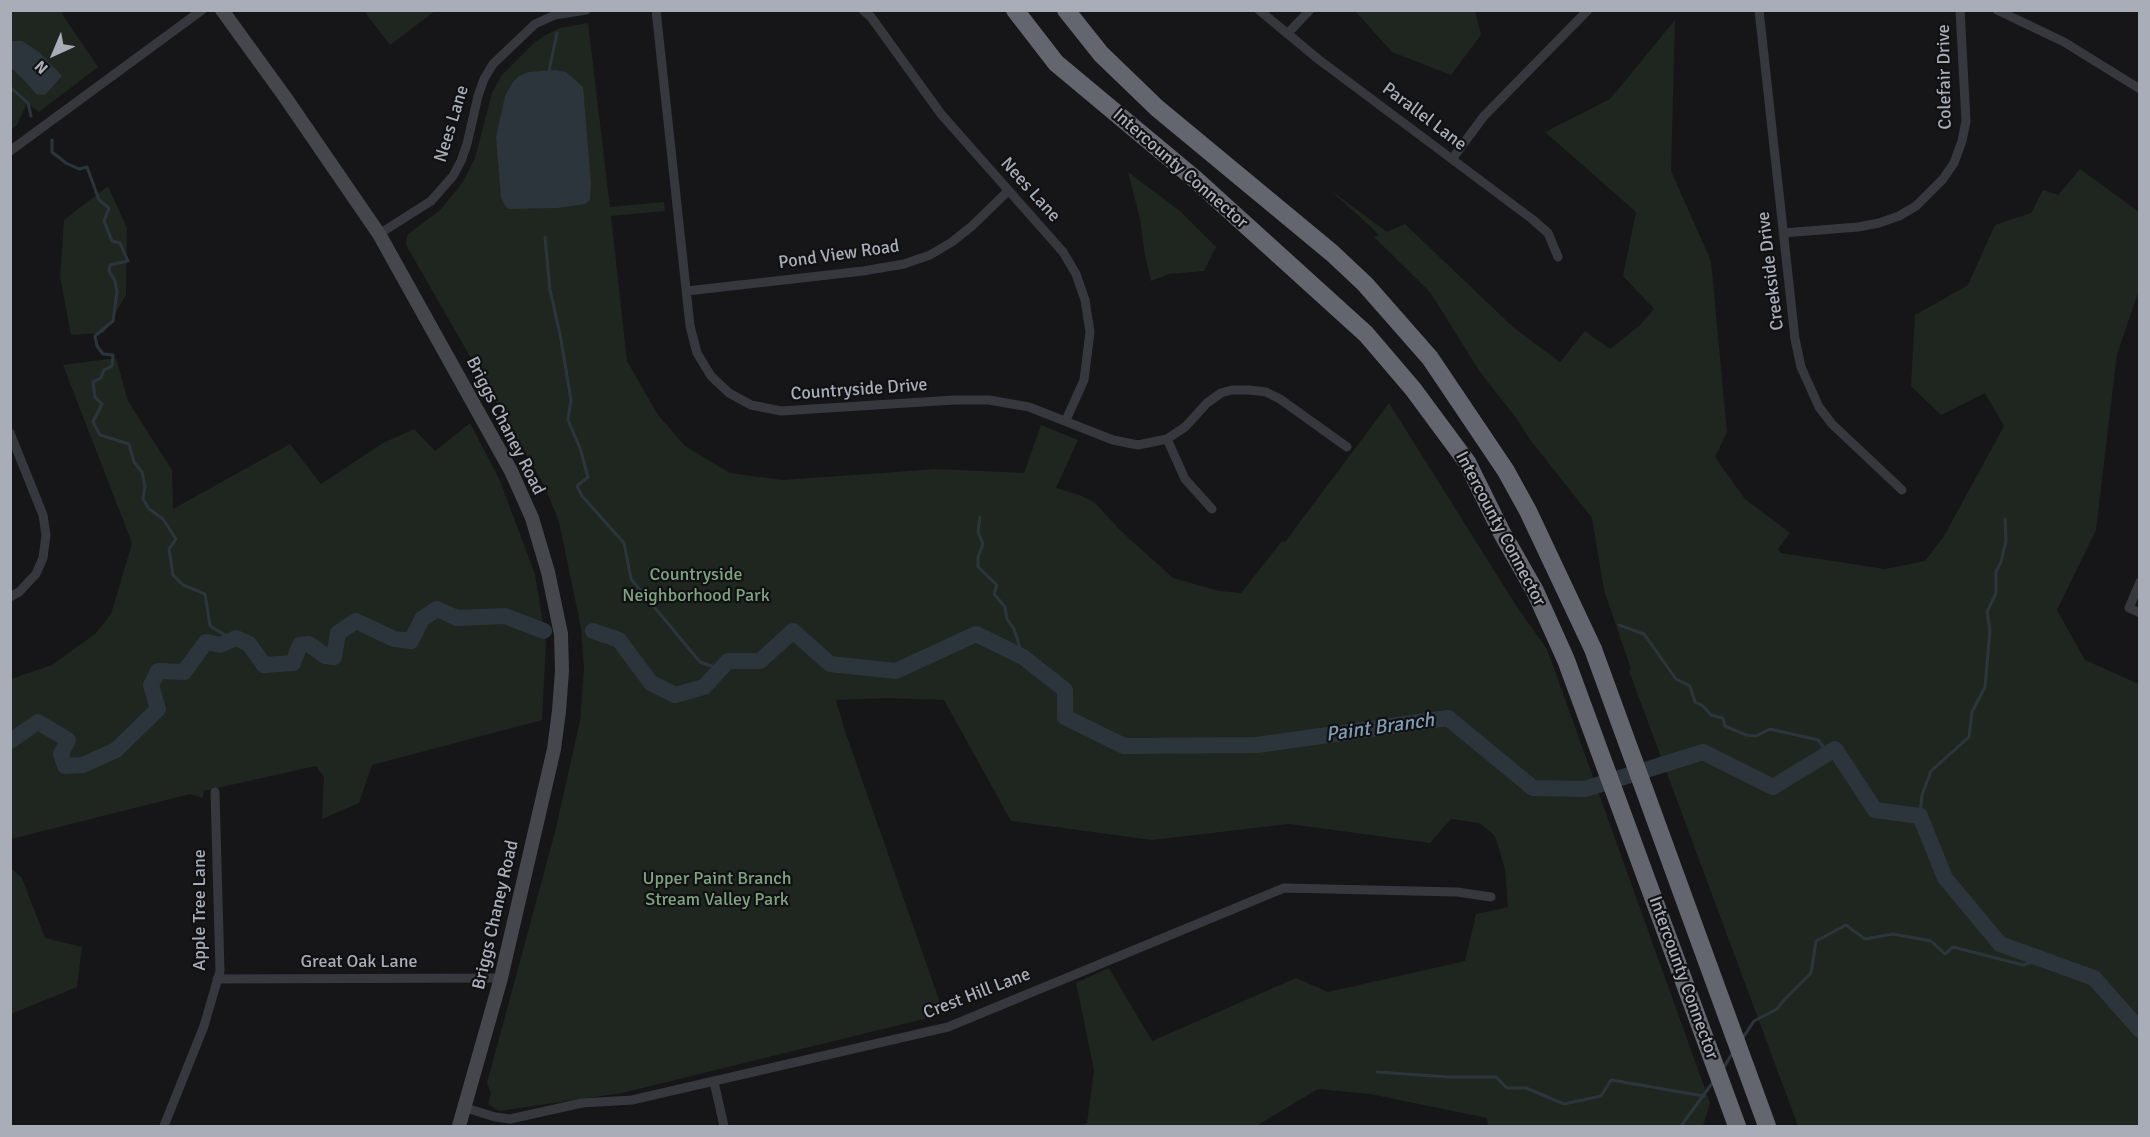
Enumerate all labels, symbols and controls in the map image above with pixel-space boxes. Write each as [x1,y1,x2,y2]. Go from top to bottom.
north arrow [24,24,84,84]
street label: Colefair Drive [1933,24,1957,130]
text: N [31,56,52,78]
street label: Parallel Lane [1377,78,1471,156]
street label: Nees Lane [430,83,474,165]
street label: Intercounty Connector [1108,104,1252,234]
street label: Nees Lane [995,153,1065,227]
street label: Creekside Drive [1753,210,1789,332]
street label: Pond View Road [777,236,901,274]
street label: Briggs Chaney Road [461,353,549,499]
street label: Countryside Drive [790,374,928,406]
street label: Intercounty Connector [1450,448,1550,610]
park label: Countryside Neighborhood Park [622,564,770,606]
water label: Paint Branch [1324,709,1436,747]
street label: Briggs Chaney Road [468,838,524,992]
street label: Apple Tree Lane [189,849,211,971]
park label: Upper Paint Branch Stream Valley Park [642,868,792,910]
street label: Intercounty Connector [1643,893,1723,1063]
street label: Great Oak Lane [301,951,417,973]
street label: Crest Hill Lane [920,964,1034,1024]

